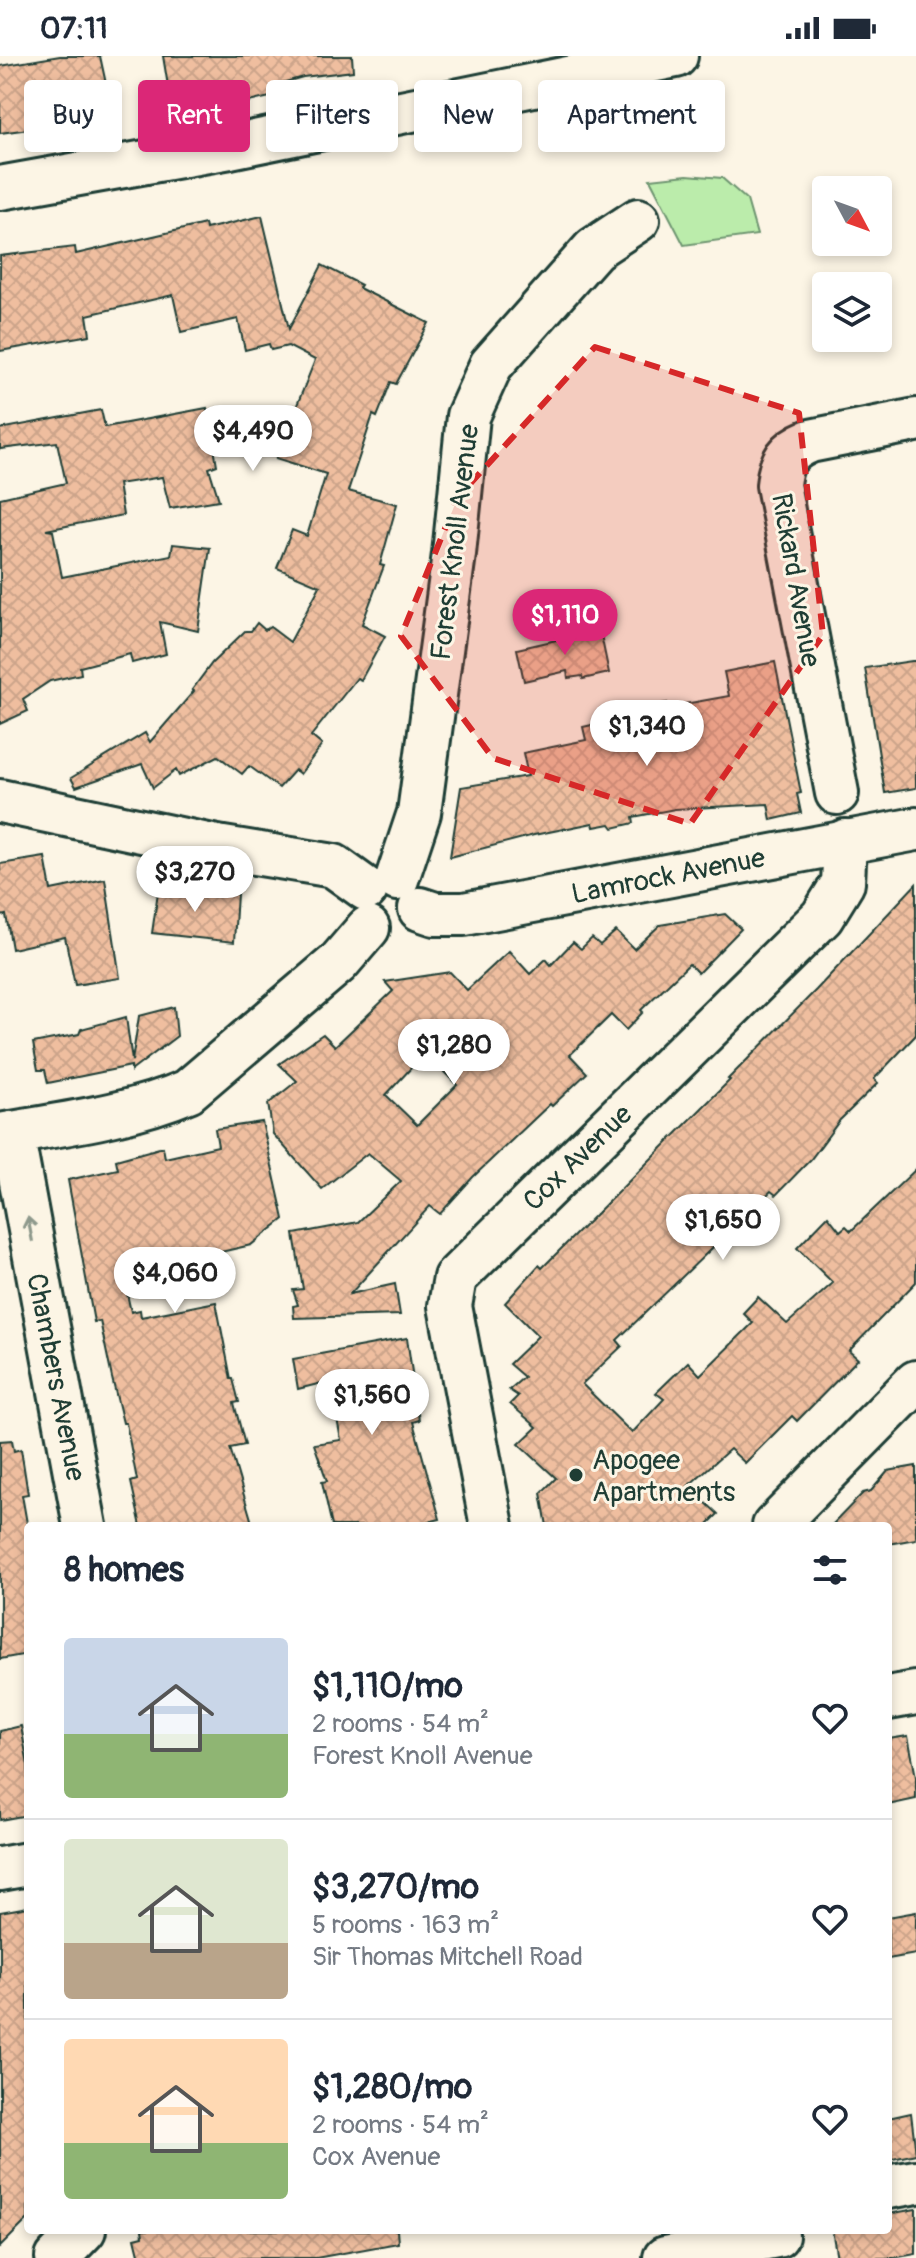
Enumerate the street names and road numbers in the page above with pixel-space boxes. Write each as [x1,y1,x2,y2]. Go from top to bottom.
street label: Forest Knoll Avenue [424,422,487,662]
street label: Rickard Avenue [763,491,828,670]
street label: Lamrock Avenue [569,841,768,912]
street label: Cox Avenue [516,1097,640,1219]
street label: Chambers Avenue [18,1271,93,1484]

